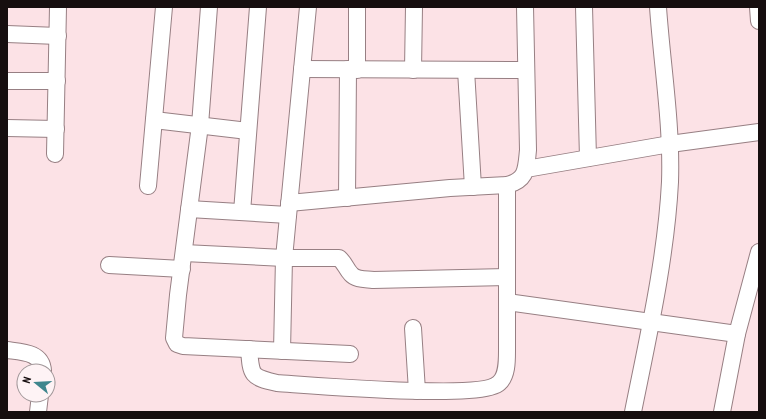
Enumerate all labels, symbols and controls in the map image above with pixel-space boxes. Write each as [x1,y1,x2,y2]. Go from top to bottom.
north arrow [16,363,56,403]
text: N [19,375,34,385]

